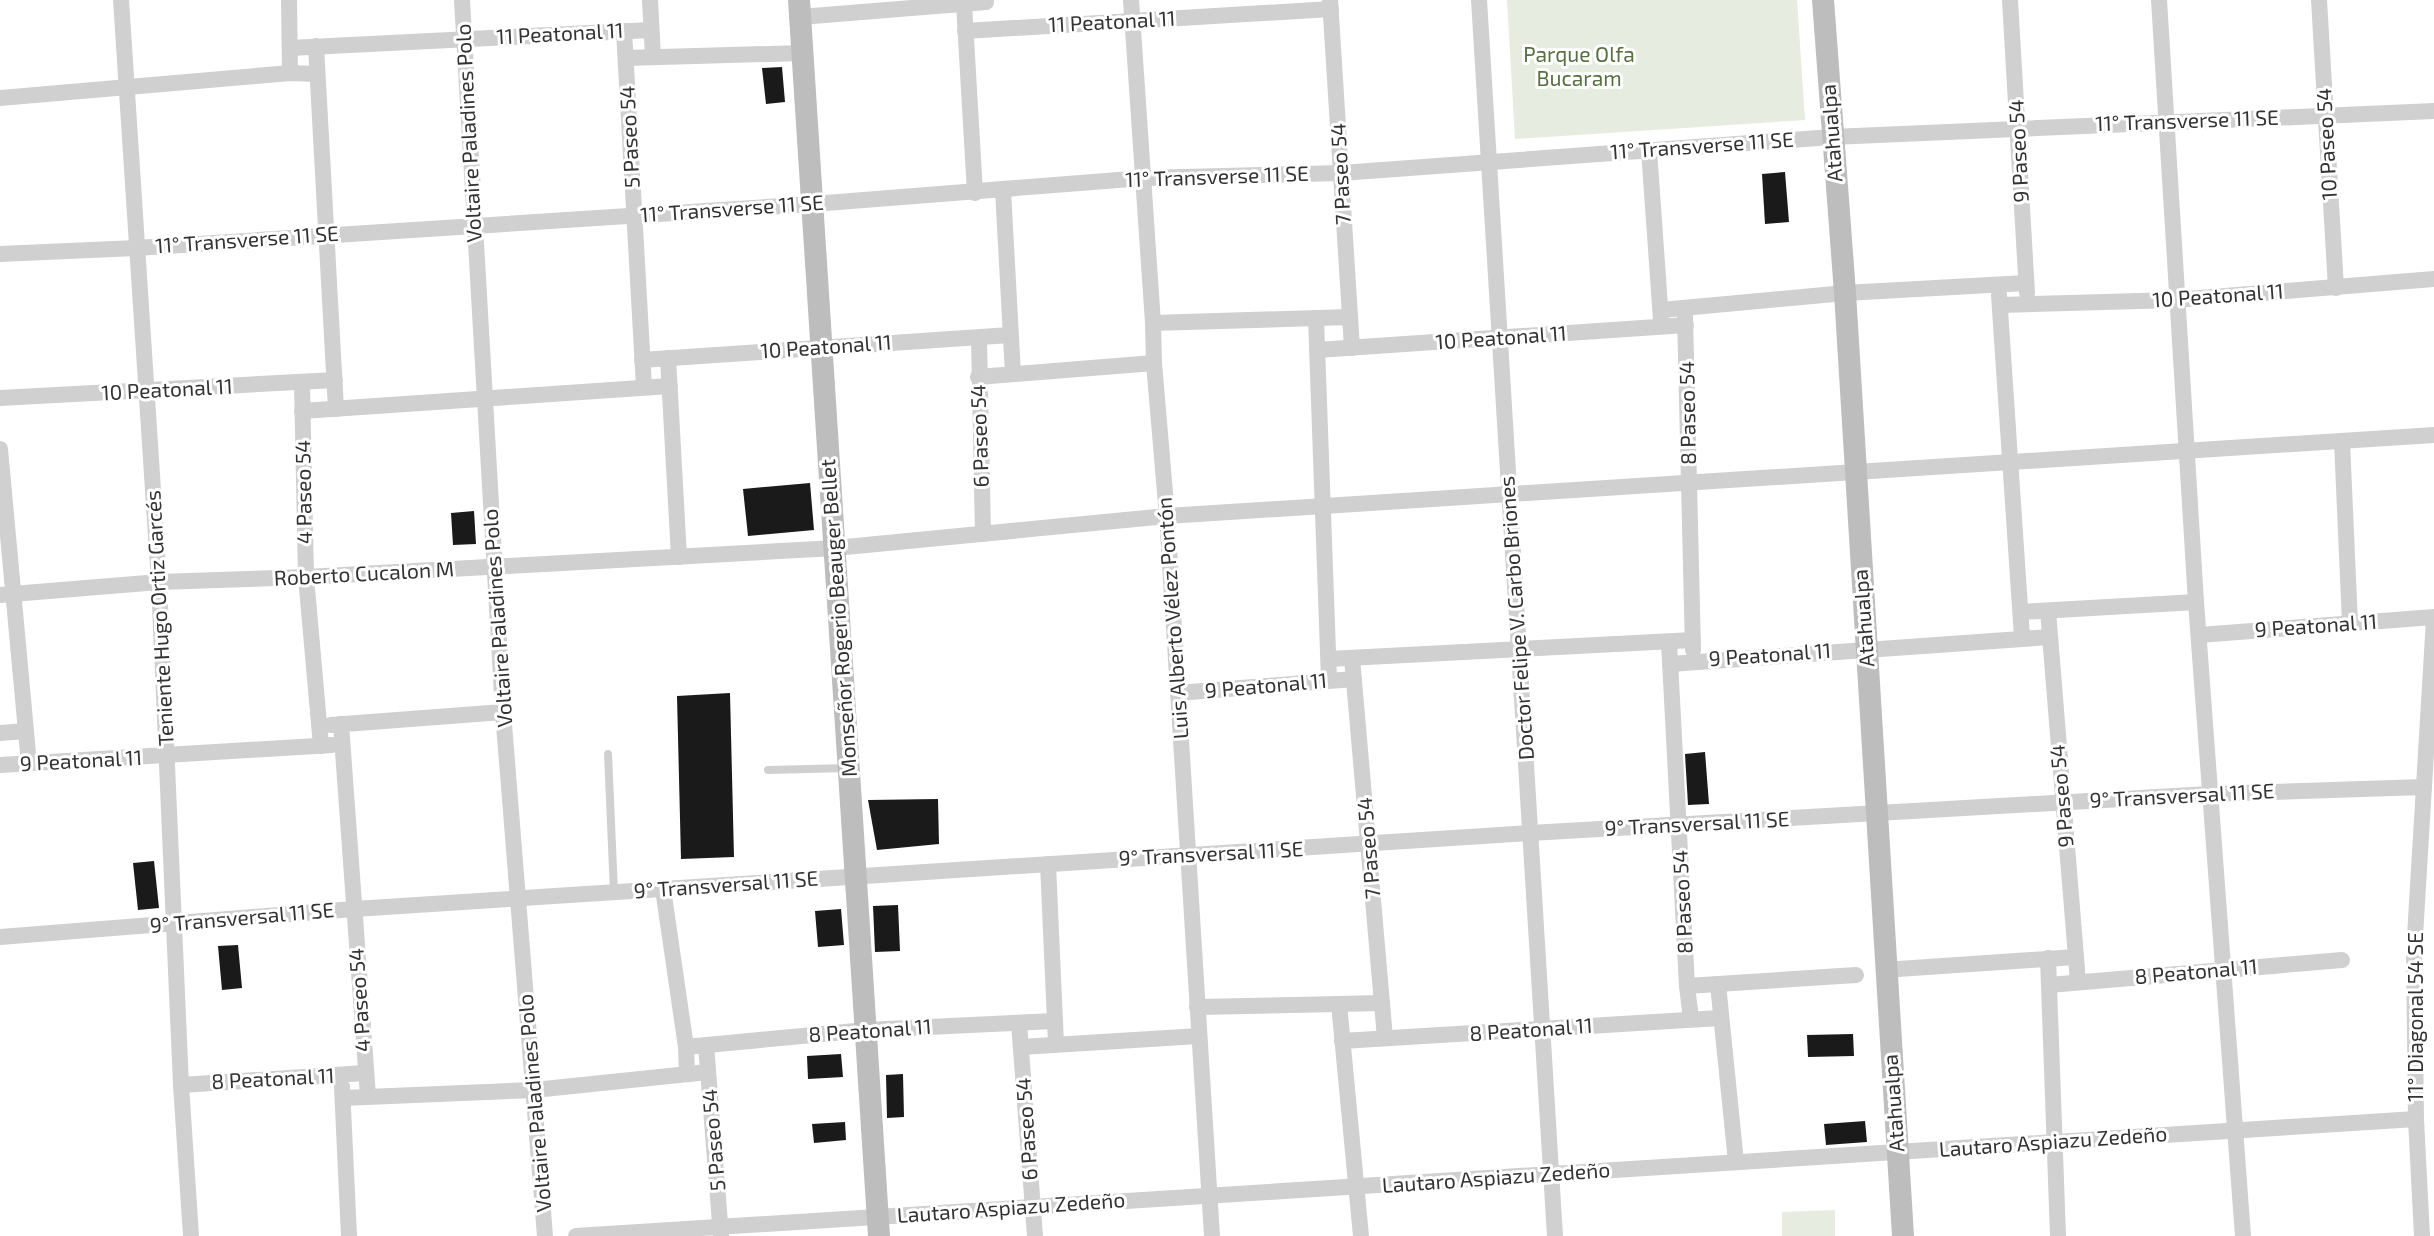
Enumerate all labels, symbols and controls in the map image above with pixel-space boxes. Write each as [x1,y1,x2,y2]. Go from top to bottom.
street label: 11 Peatonal 11 [1048,5,1176,36]
street label: 11 Peatonal 11 [496,17,624,48]
street label: Voltaire Paladines Polo [449,23,486,243]
park label: Parque Olfa Bucaram [1523,41,1635,90]
street label: Atahualpa [1815,83,1846,183]
street label: 5 Paseo 54 [613,85,644,189]
street label: 10 Paseo 54 [2310,87,2341,201]
street label: 9 Paseo 54 [2002,99,2033,203]
street label: 11° Transverse 11 SE [2095,104,2279,135]
street label: 7 Paseo 54 [1324,122,1355,226]
street label: 11° Transverse 11 SE [1609,126,1794,163]
street label: 11° Transverse 11 SE [1125,160,1309,191]
street label: 11° Transverse 11 SE [639,189,824,226]
street label: 11° Transverse 11 SE [154,220,339,257]
street label: 10 Peatonal 11 [2151,277,2284,312]
street label: 10 Peatonal 11 [1434,319,1567,354]
street label: 10 Peatonal 11 [759,328,892,363]
street label: 8 Paseo 54 [1673,361,1700,465]
street label: 10 Peatonal 11 [101,373,233,404]
street label: 6 Paseo 54 [964,384,993,488]
street label: 4 Paseo 54 [289,440,316,544]
street label: Monseñor Rogerio Beauger Bellet [814,458,861,778]
street label: Doctor Felipe V. Carbo Briones [1493,475,1538,761]
street label: Teniente Hugo Ortiz Garcés [139,490,178,747]
street label: Luis Alberto Vélez Pontón [1151,496,1192,740]
street label: Voltaire Paladines Polo [476,508,517,728]
street label: Roberto Cucalon M [273,555,455,590]
street label: Atahualpa [1847,568,1878,668]
street label: 9 Peatonal 11 [2254,608,2378,641]
street label: 9 Peatonal 11 [1708,637,1832,670]
street label: 9 Peatonal 11 [1204,667,1328,702]
street label: 9 Peatonal 11 [19,744,143,775]
street label: 9 Paseo 54 [2044,744,2077,849]
street label: 9° Transversal 11 SE [2089,777,2275,812]
street label: 7 Paseo 54 [1351,796,1384,900]
street label: 9° Transversal 11 SE [1604,805,1790,840]
street label: 9° Transversal 11 SE [1118,835,1304,870]
street label: 8 Paseo 54 [1666,849,1697,955]
street label: 9° Transversal 11 SE [633,865,819,902]
street label: 9° Transversal 11 SE [149,896,335,937]
street label: 11° Diagonal 54 SE [2402,932,2427,1102]
street label: 4 Paseo 54 [342,947,375,1053]
street label: 8 Peatonal 11 [2133,953,2258,988]
street label: Voltaire Paladines Polo [512,993,555,1213]
street label: 8 Peatonal 11 [1469,1012,1593,1045]
street label: 8 Peatonal 11 [808,1013,932,1046]
street label: Atahualpa [1877,1053,1908,1153]
street label: 8 Peatonal 11 [211,1062,335,1093]
street label: 6 Paseo 54 [1009,1077,1042,1181]
street label: 5 Paseo 54 [696,1088,729,1192]
street label: Lautaro Aspiazu Zedeño [1938,1120,2168,1161]
street label: Lautaro Aspiazu Zedeño [1381,1156,1611,1197]
street label: Lautaro Aspiazu Zedeño [896,1186,1126,1227]

